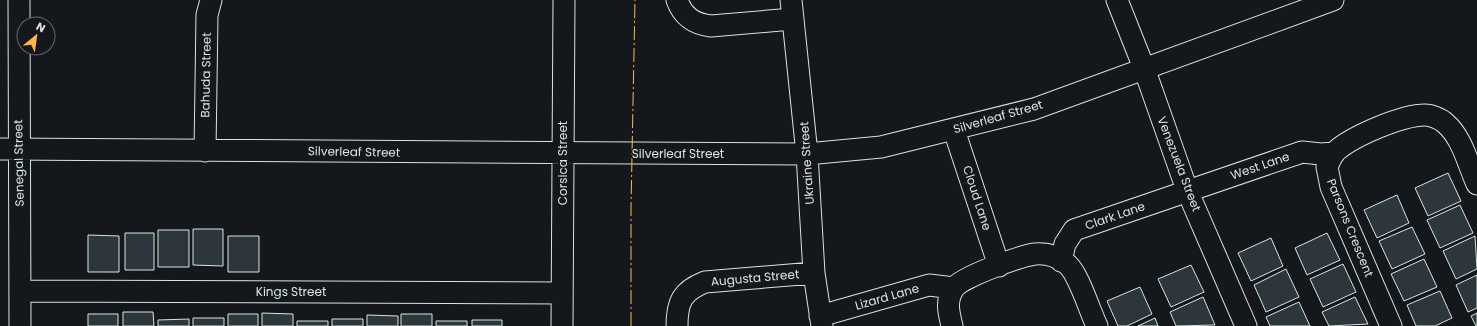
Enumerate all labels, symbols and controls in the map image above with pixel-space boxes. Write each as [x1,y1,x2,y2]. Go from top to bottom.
north arrow [16,16,56,56]
text: N [33,18,48,36]
street label: Bahuda Street [196,32,215,118]
street label: Silverleaf Street [951,96,1045,137]
street label: Venezuela Street [1153,114,1205,214]
street label: Senegal Street [9,119,28,207]
street label: Corsica Street [554,121,571,205]
street label: Ukraine Street [795,121,818,205]
street label: Silverleaf Street [308,142,400,161]
street label: Silverleaf Street [632,145,724,162]
street label: West Lane [1228,147,1292,184]
street label: Cloud Lane [959,163,996,232]
street label: Parsons Crescent [1323,176,1378,280]
street label: Clark Lane [1082,197,1147,234]
street label: Augusta Street [710,265,800,290]
street label: Lizard Lane [853,279,921,314]
street label: Kings Street [256,283,326,300]

